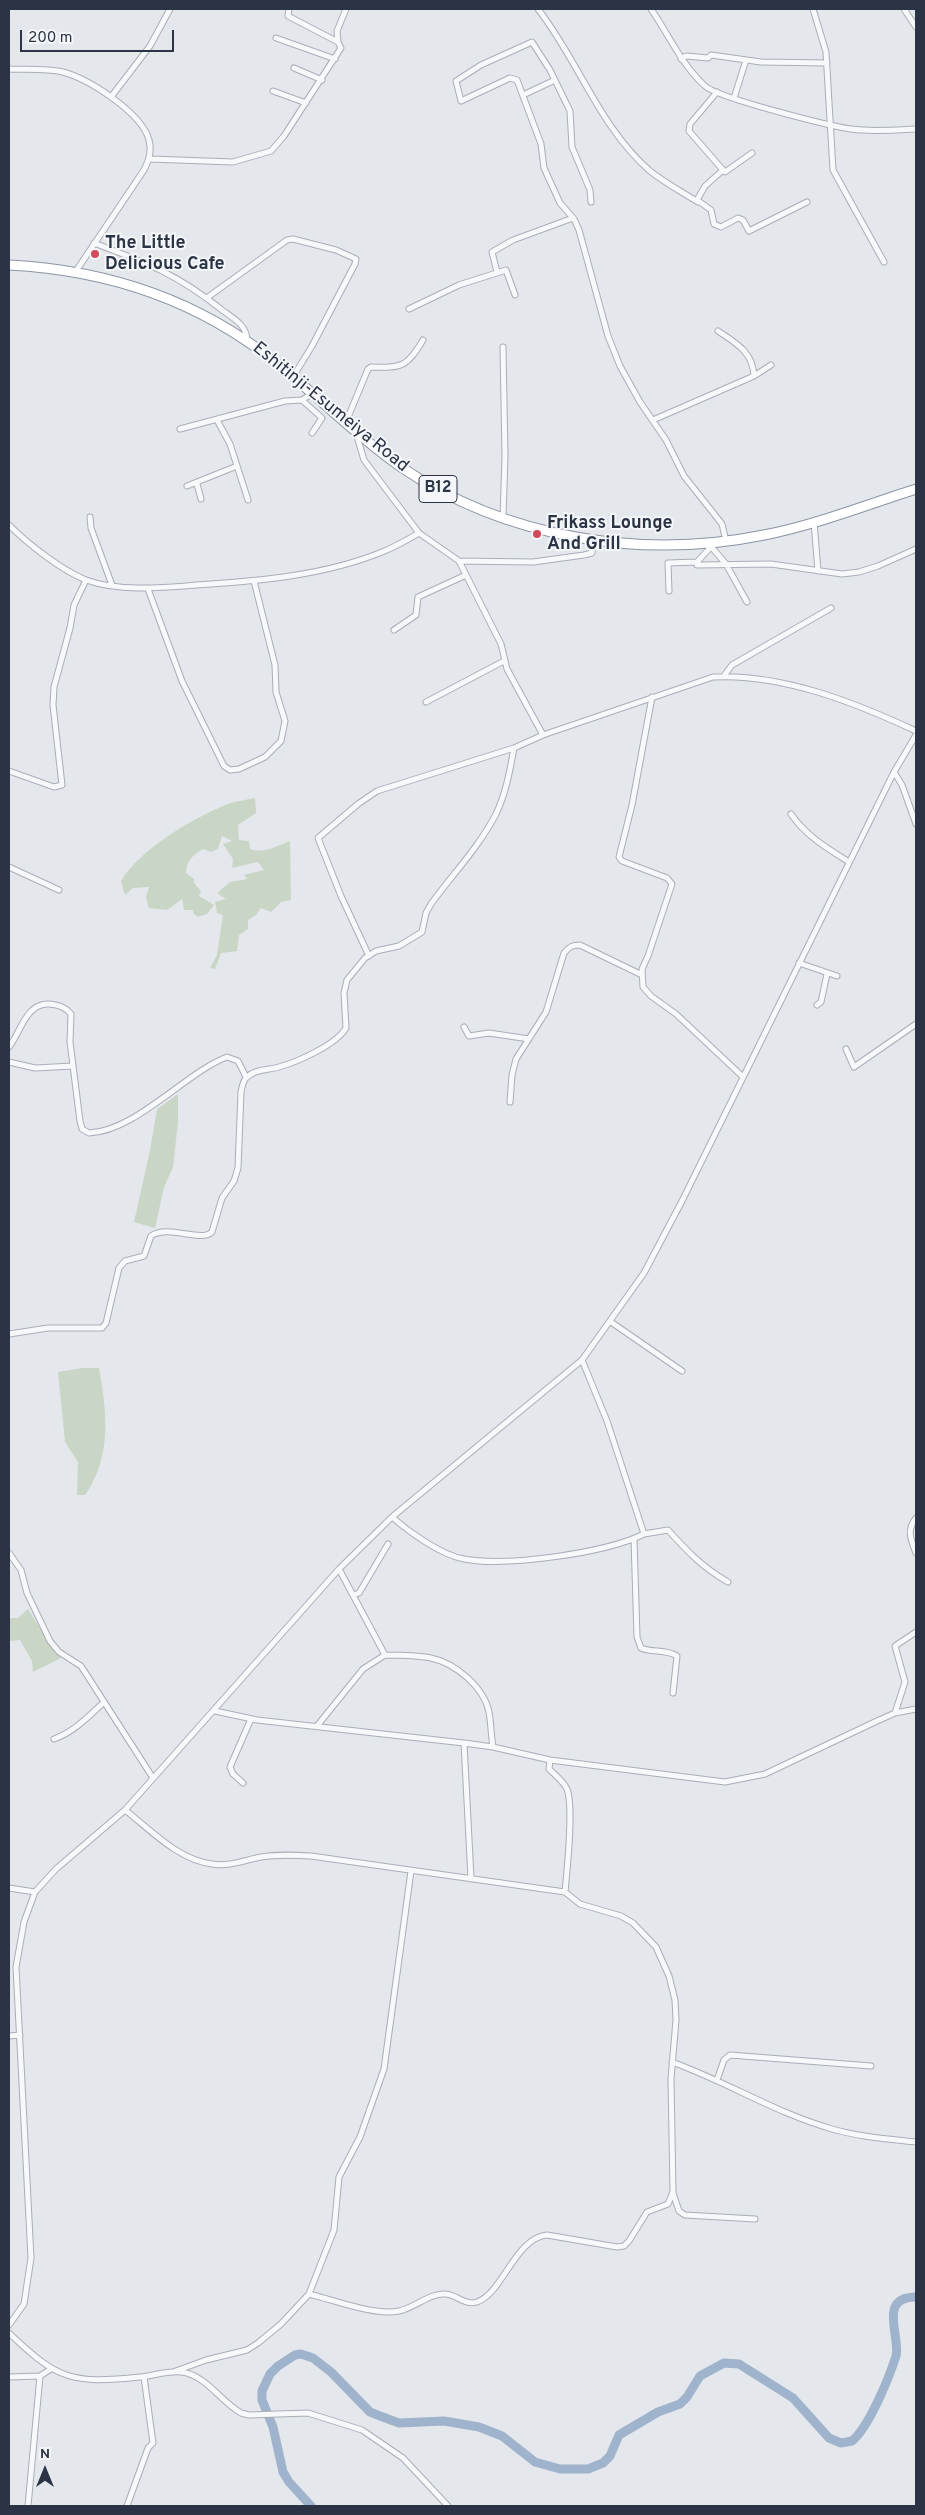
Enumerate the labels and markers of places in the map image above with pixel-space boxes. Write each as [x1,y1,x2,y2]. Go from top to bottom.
place label: The Little Delicious Cafe [105,233,225,276]
marker: The Little Delicious Cafe [89,248,101,260]
place label: Frikass Lounge And Grill [547,513,673,556]
marker: Frikass Lounge And Grill [531,528,543,540]

